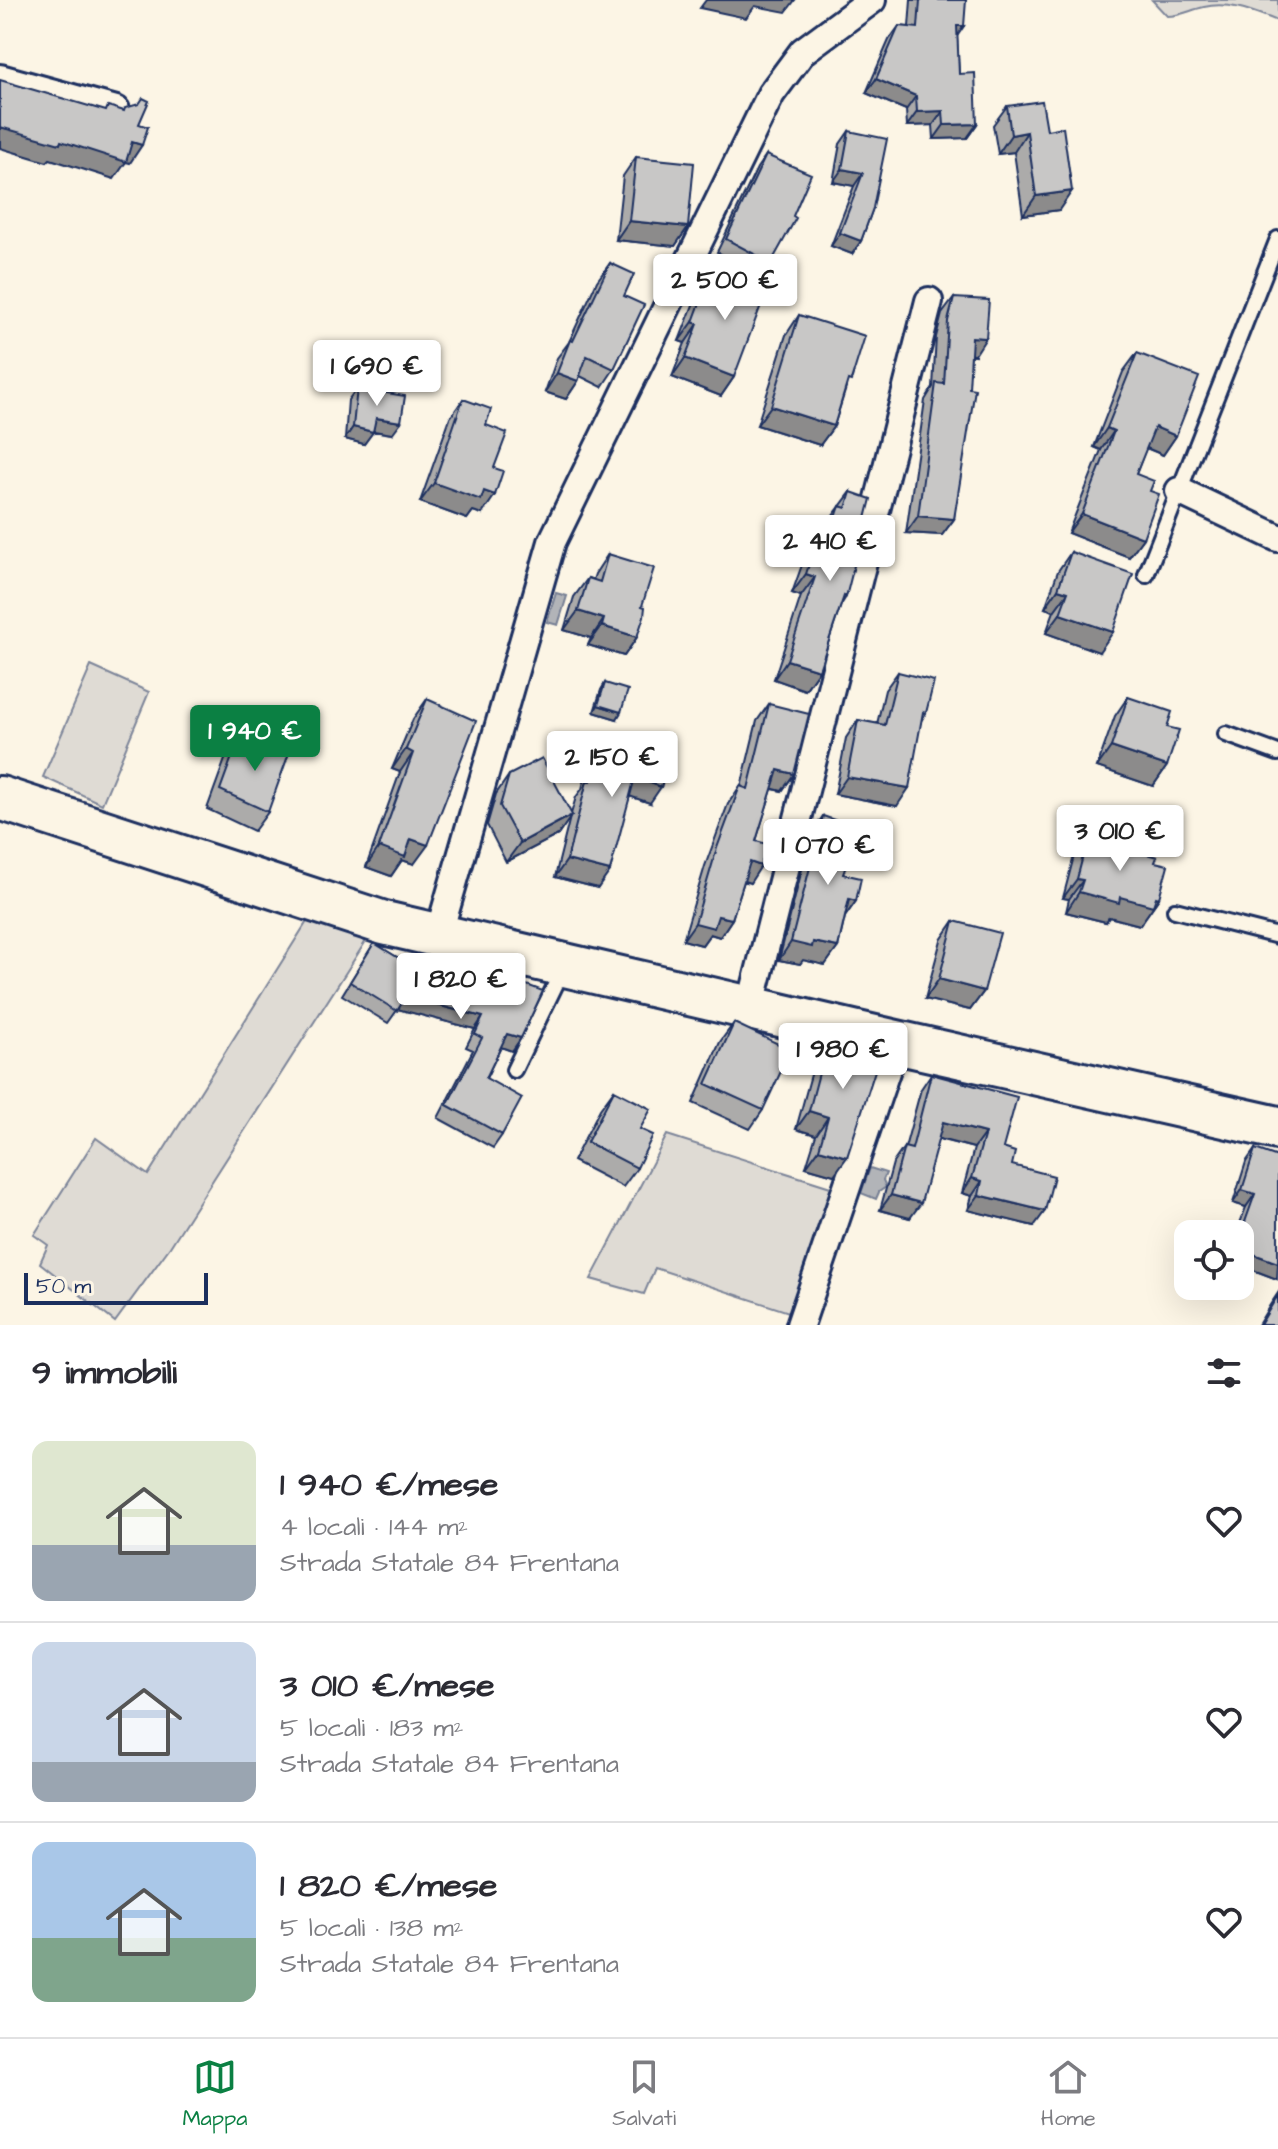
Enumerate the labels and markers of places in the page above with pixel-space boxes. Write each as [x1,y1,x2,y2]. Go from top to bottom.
pin: 2 500 € [651,254,799,322]
pin: 1 690 € [303,340,451,408]
pin: 2 410 € [756,515,904,583]
pin: 1 940 € [181,705,329,773]
pin: 2 150 € [538,731,686,799]
pin: 3 010 € [1046,805,1194,873]
pin: 1 070 € [754,819,902,887]
pin: 1 820 € [387,953,535,1021]
pin: 1 980 € [769,1023,917,1091]

